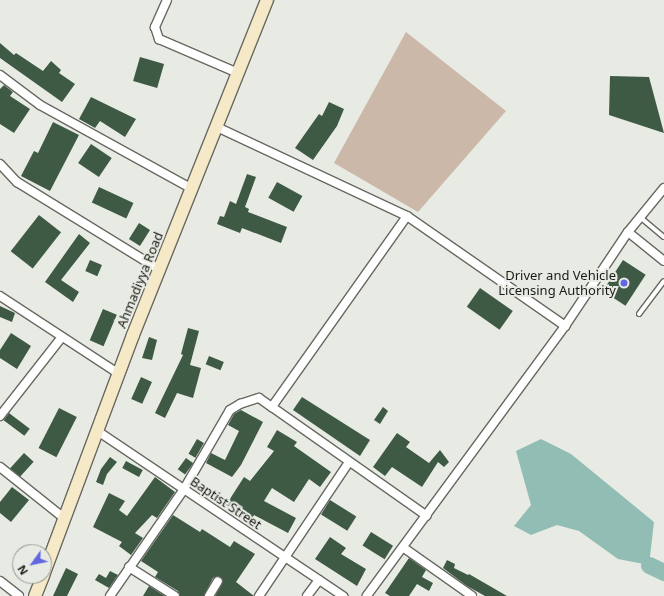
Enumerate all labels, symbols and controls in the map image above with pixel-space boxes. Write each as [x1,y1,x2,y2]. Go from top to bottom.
street label: Ahmadiyya Road [114,230,166,330]
place label: Driver and Vehicle Licensing Authority [498,268,616,299]
marker: Driver and Vehicle Licensing Authority [619,278,629,288]
street label: Baptist Street [187,474,265,532]
north arrow [12,544,52,584]
text: N [14,562,31,578]

